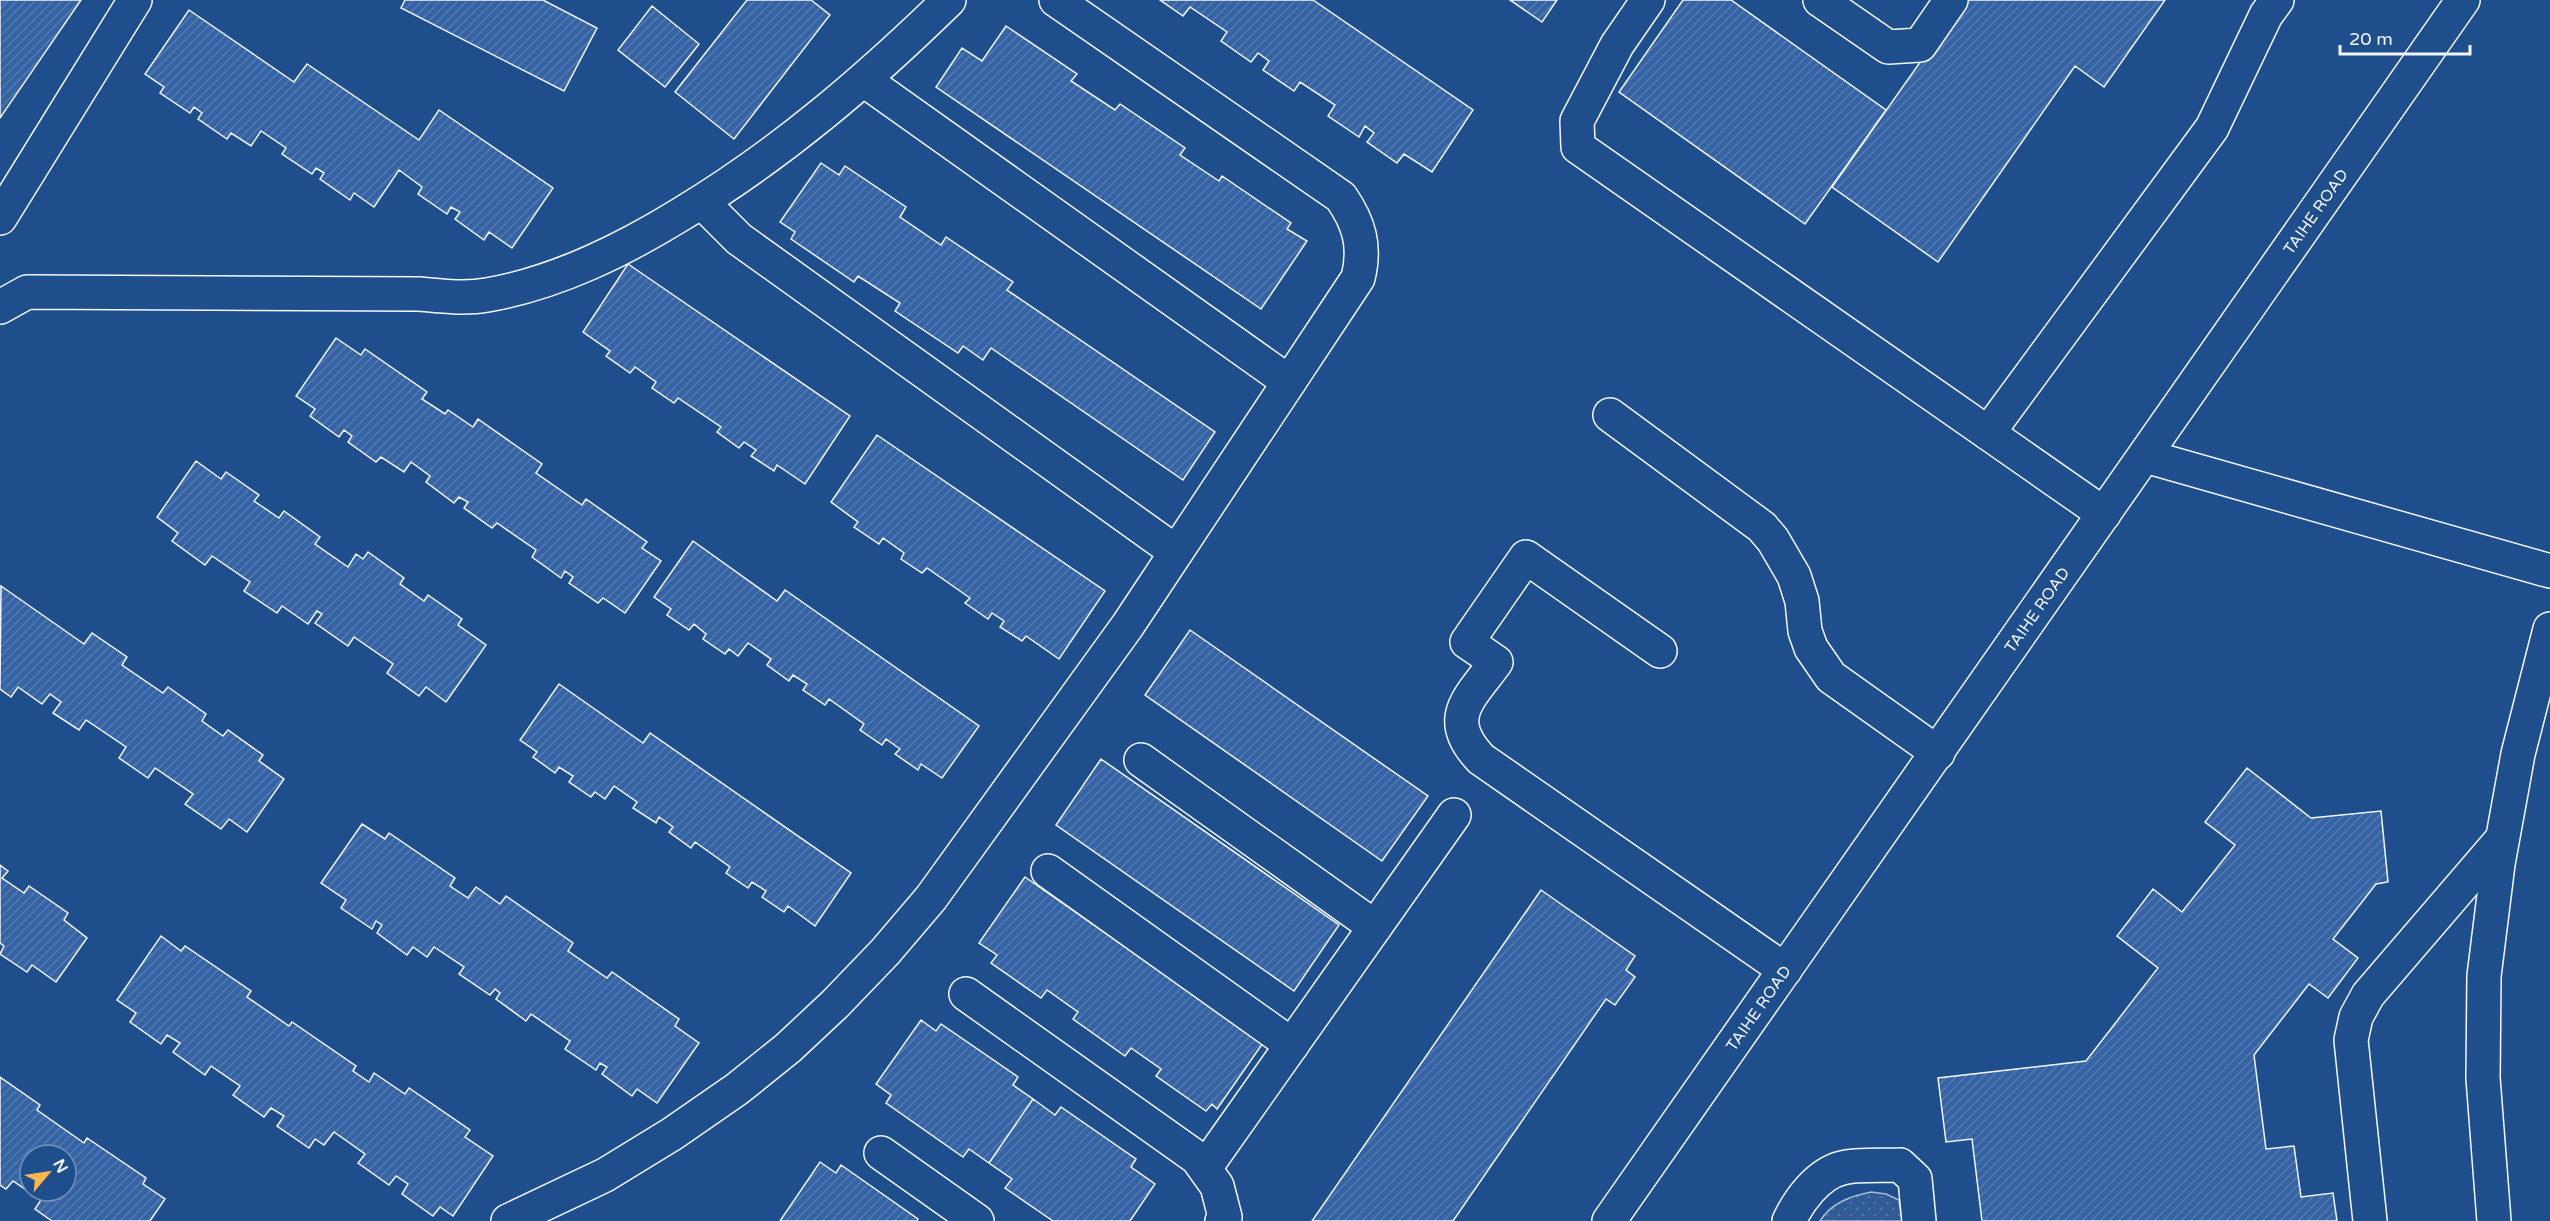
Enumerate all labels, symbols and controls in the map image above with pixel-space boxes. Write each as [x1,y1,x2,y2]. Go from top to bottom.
scale bar [2340,18,2470,56]
text: 20 m [2349,28,2393,50]
street label: TAIHE ROAD [2279,165,2353,259]
street label: TAIHE ROAD [2001,564,2074,657]
street label: TAIHE ROAD [1722,962,1796,1055]
north arrow [18,1143,78,1203]
text: N [48,1156,72,1177]

